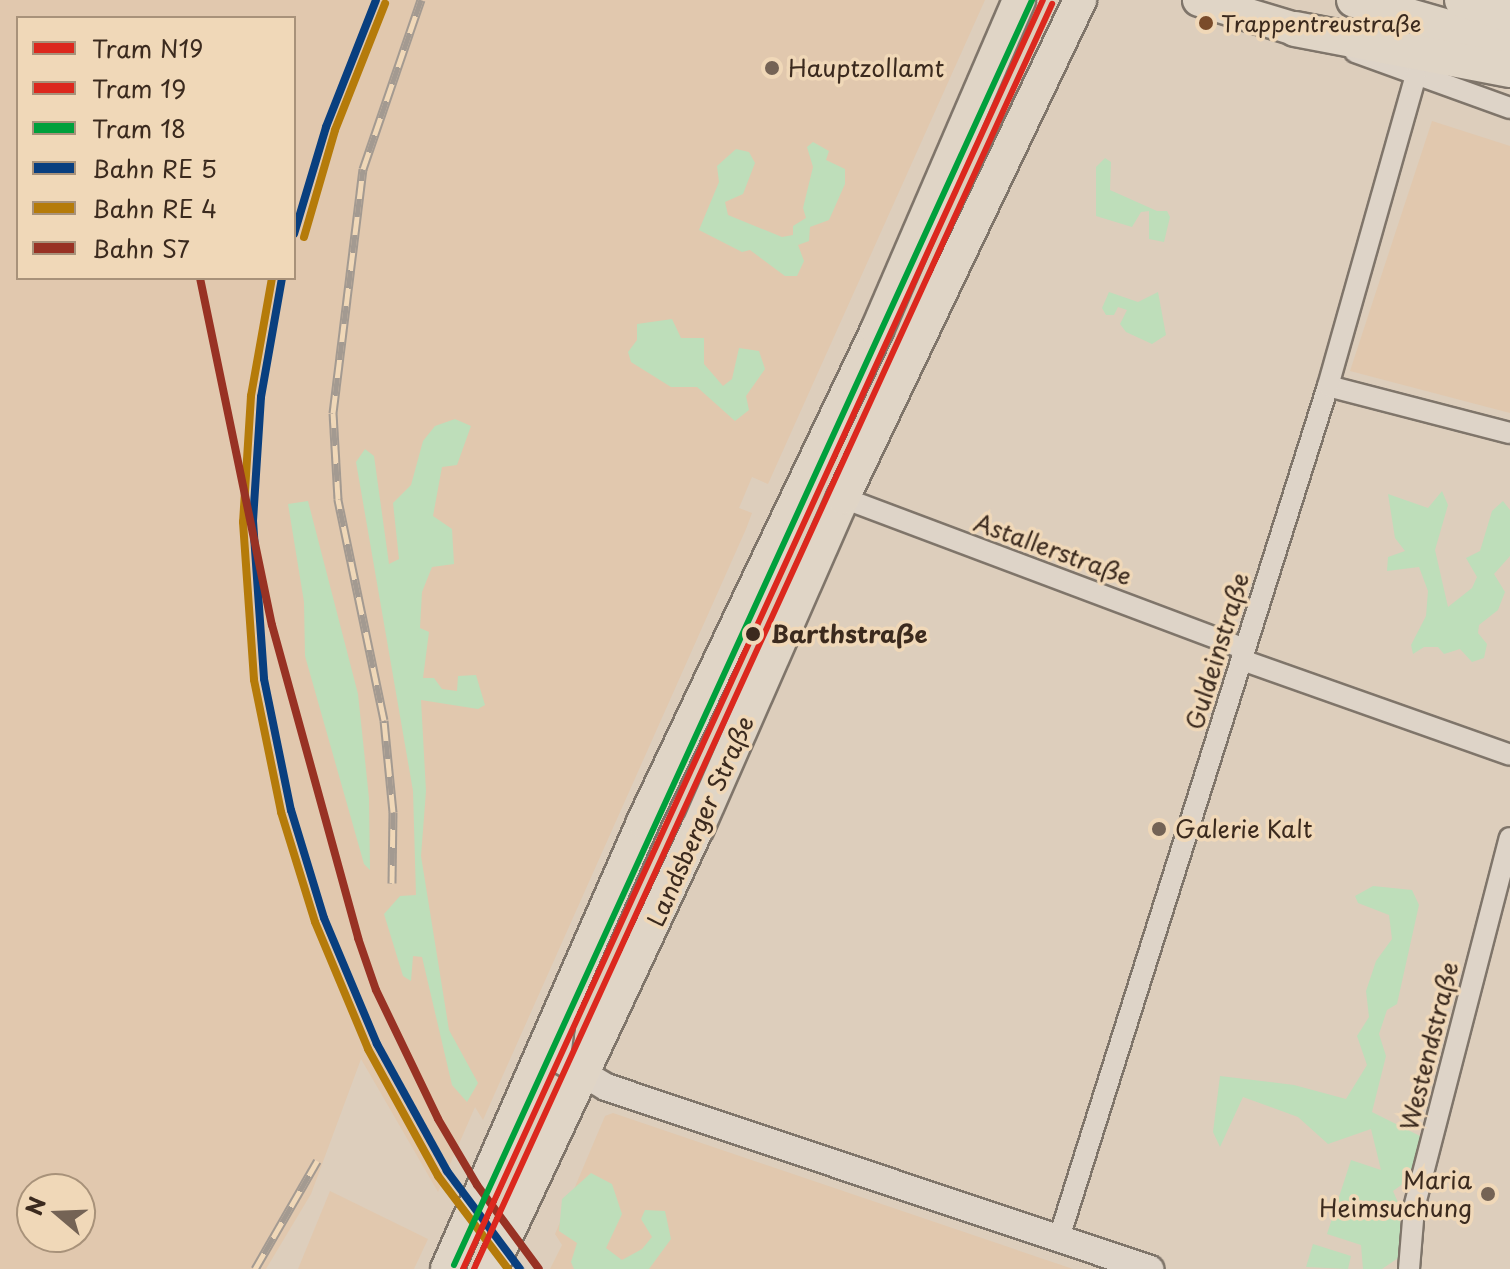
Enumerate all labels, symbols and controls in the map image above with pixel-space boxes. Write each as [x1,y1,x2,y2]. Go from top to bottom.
place label: Trappentreustraße [1221,10,1421,36]
marker: Trappentreustraße [1198,15,1214,31]
legend [16,16,296,280]
text: Tram N19 [92,30,203,66]
place label: Hauptzollamt [788,54,944,82]
marker: Hauptzollamt [763,59,781,77]
text: Tram 19 [92,70,186,106]
text: Tram 18 [92,110,186,146]
text: Bahn RE 5 [92,150,217,186]
text: Bahn RE 4 [92,190,217,226]
text: Bahn S7 [92,230,190,266]
street label: Astallerstraße [970,507,1136,591]
street label: Guldeinstraße [1179,569,1255,733]
place label: Barthstraße [771,620,927,648]
marker: Barthstraße [742,623,764,645]
street label: Landsberger Straße [640,711,760,931]
place label: Galerie Kalt [1175,815,1314,843]
marker: Galerie Kalt [1150,820,1168,838]
street label: Westendstraße [1394,959,1464,1133]
place label: Maria Heimsuchung [1319,1166,1472,1222]
north arrow [16,1173,96,1253]
marker: Maria Heimsuchung [1479,1185,1497,1203]
text: N [16,1192,53,1219]

